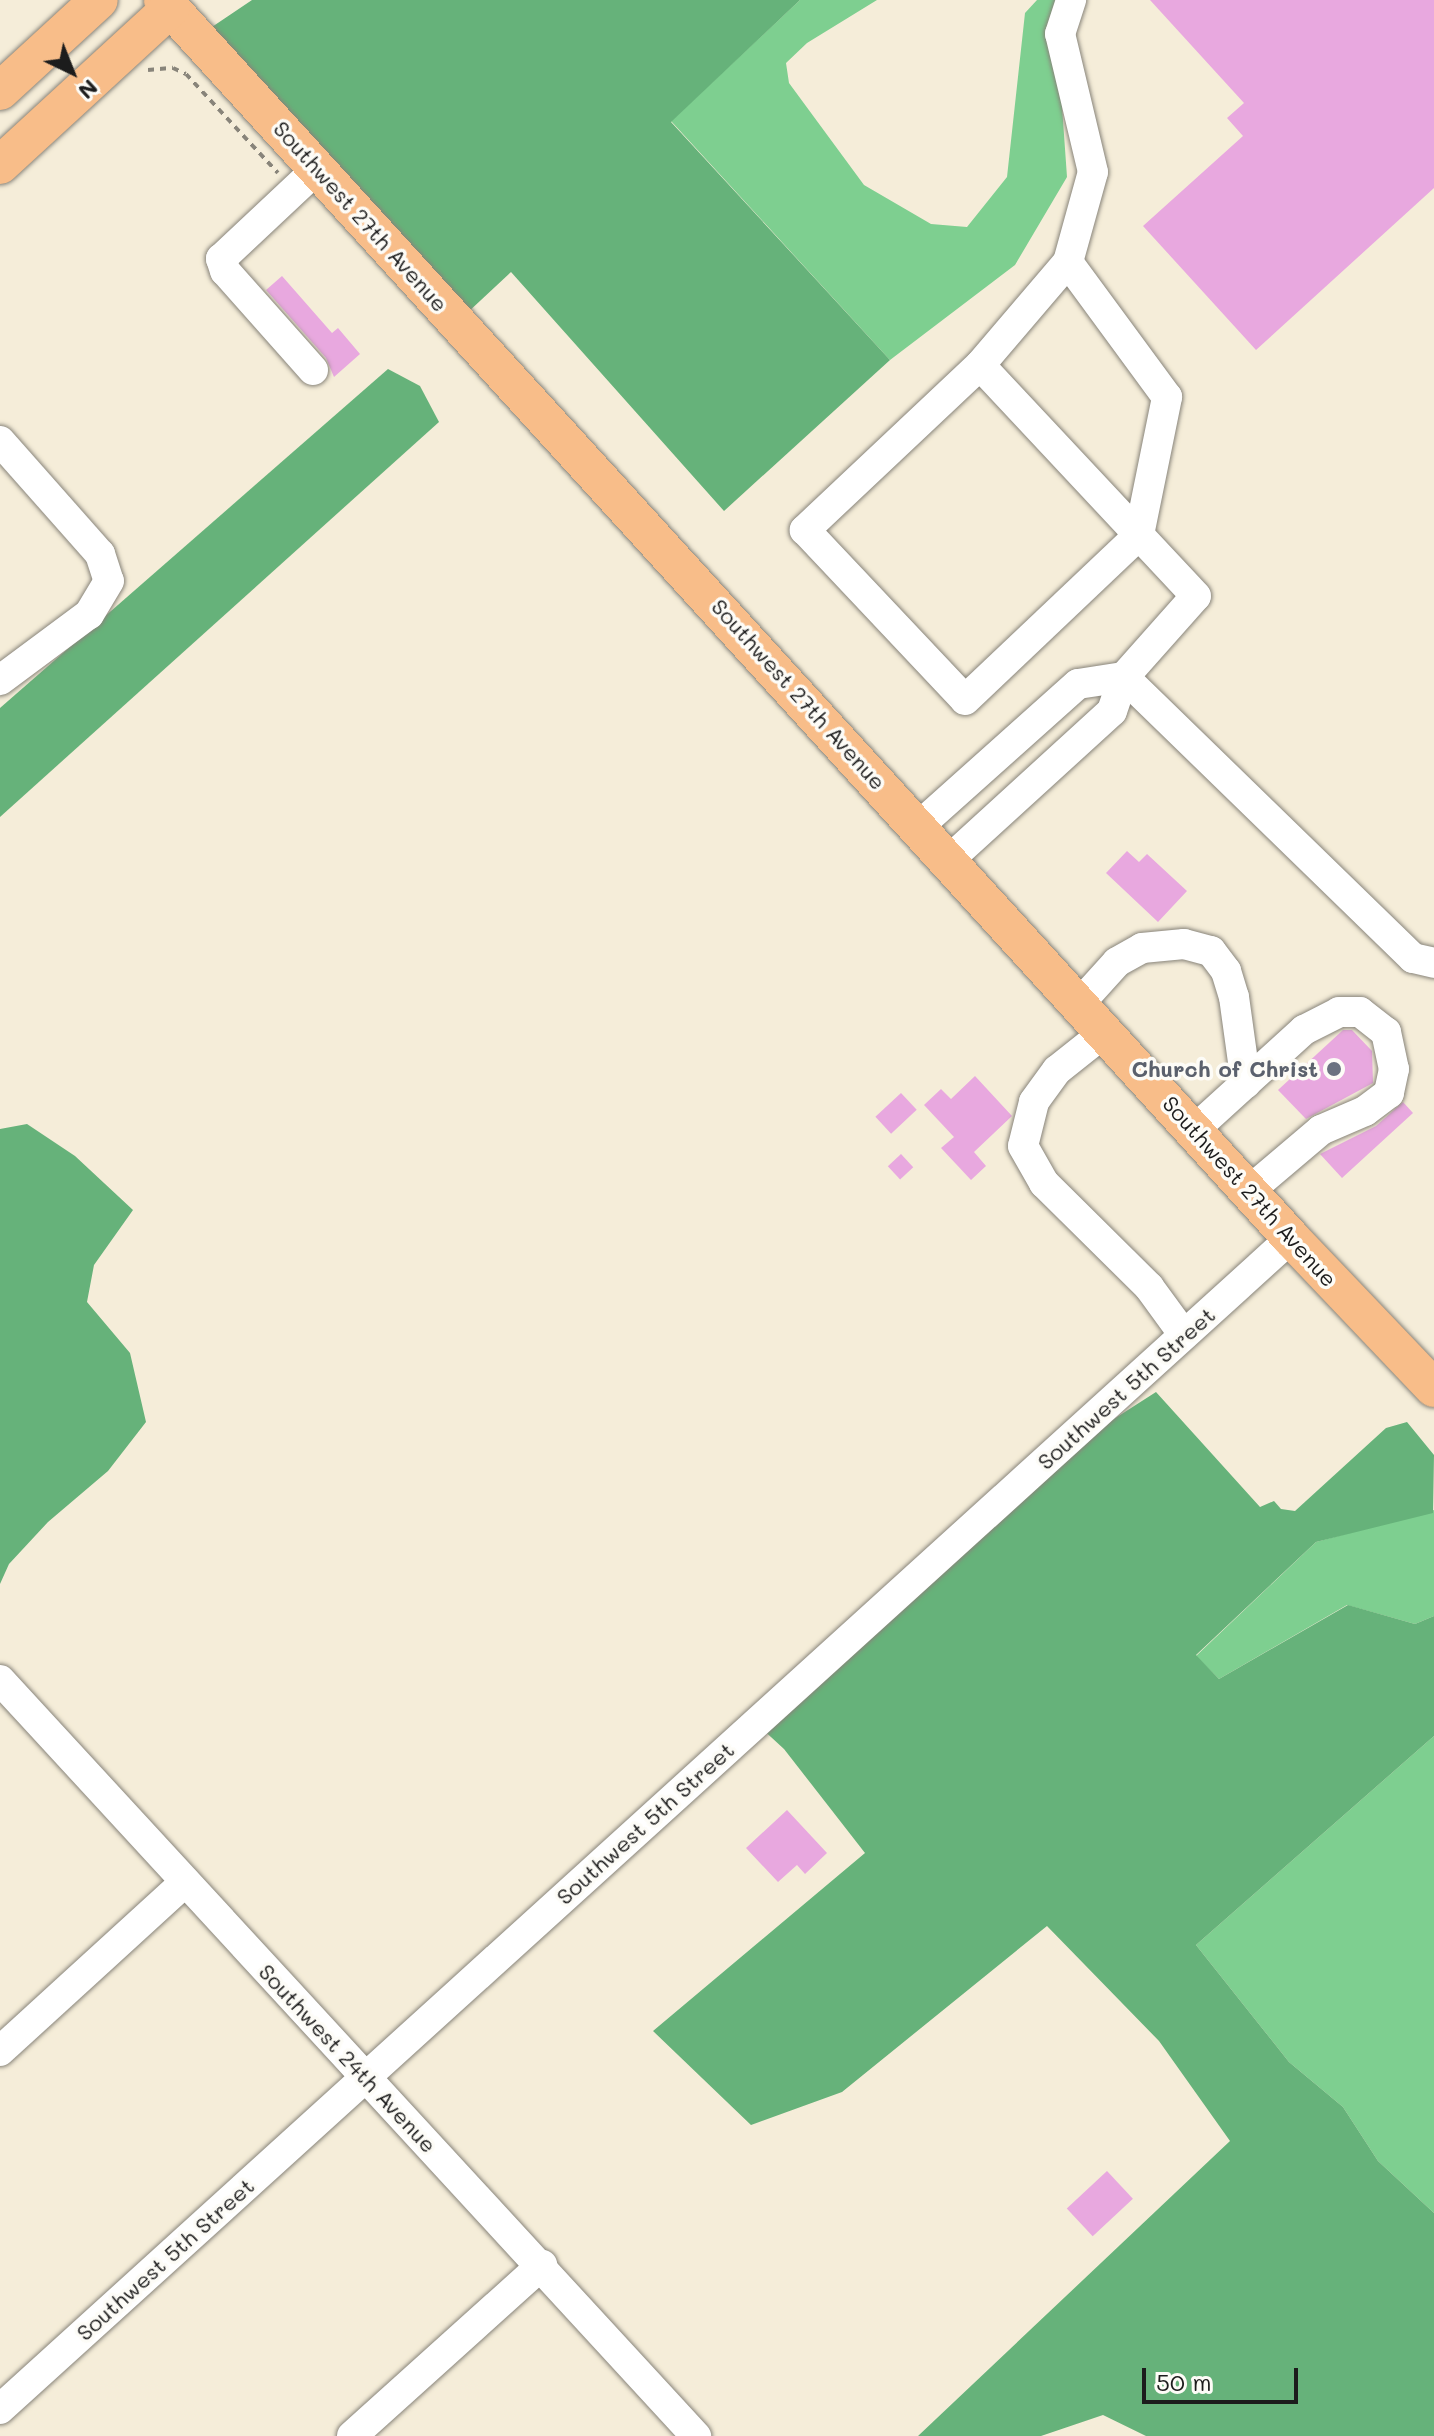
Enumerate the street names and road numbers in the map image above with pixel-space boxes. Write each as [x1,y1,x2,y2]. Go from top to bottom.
street label: Southwest 27th Avenue [268,115,454,317]
street label: Southwest 27th Avenue [706,593,892,795]
street label: Southwest 27th Avenue [1157,1090,1343,1292]
street label: Southwest 5th Street [1032,1301,1220,1475]
street label: Southwest 5th Street [551,1736,739,1910]
street label: Southwest 24th Avenue [254,1958,442,2158]
street label: Southwest 5th Street [71,2172,259,2346]

